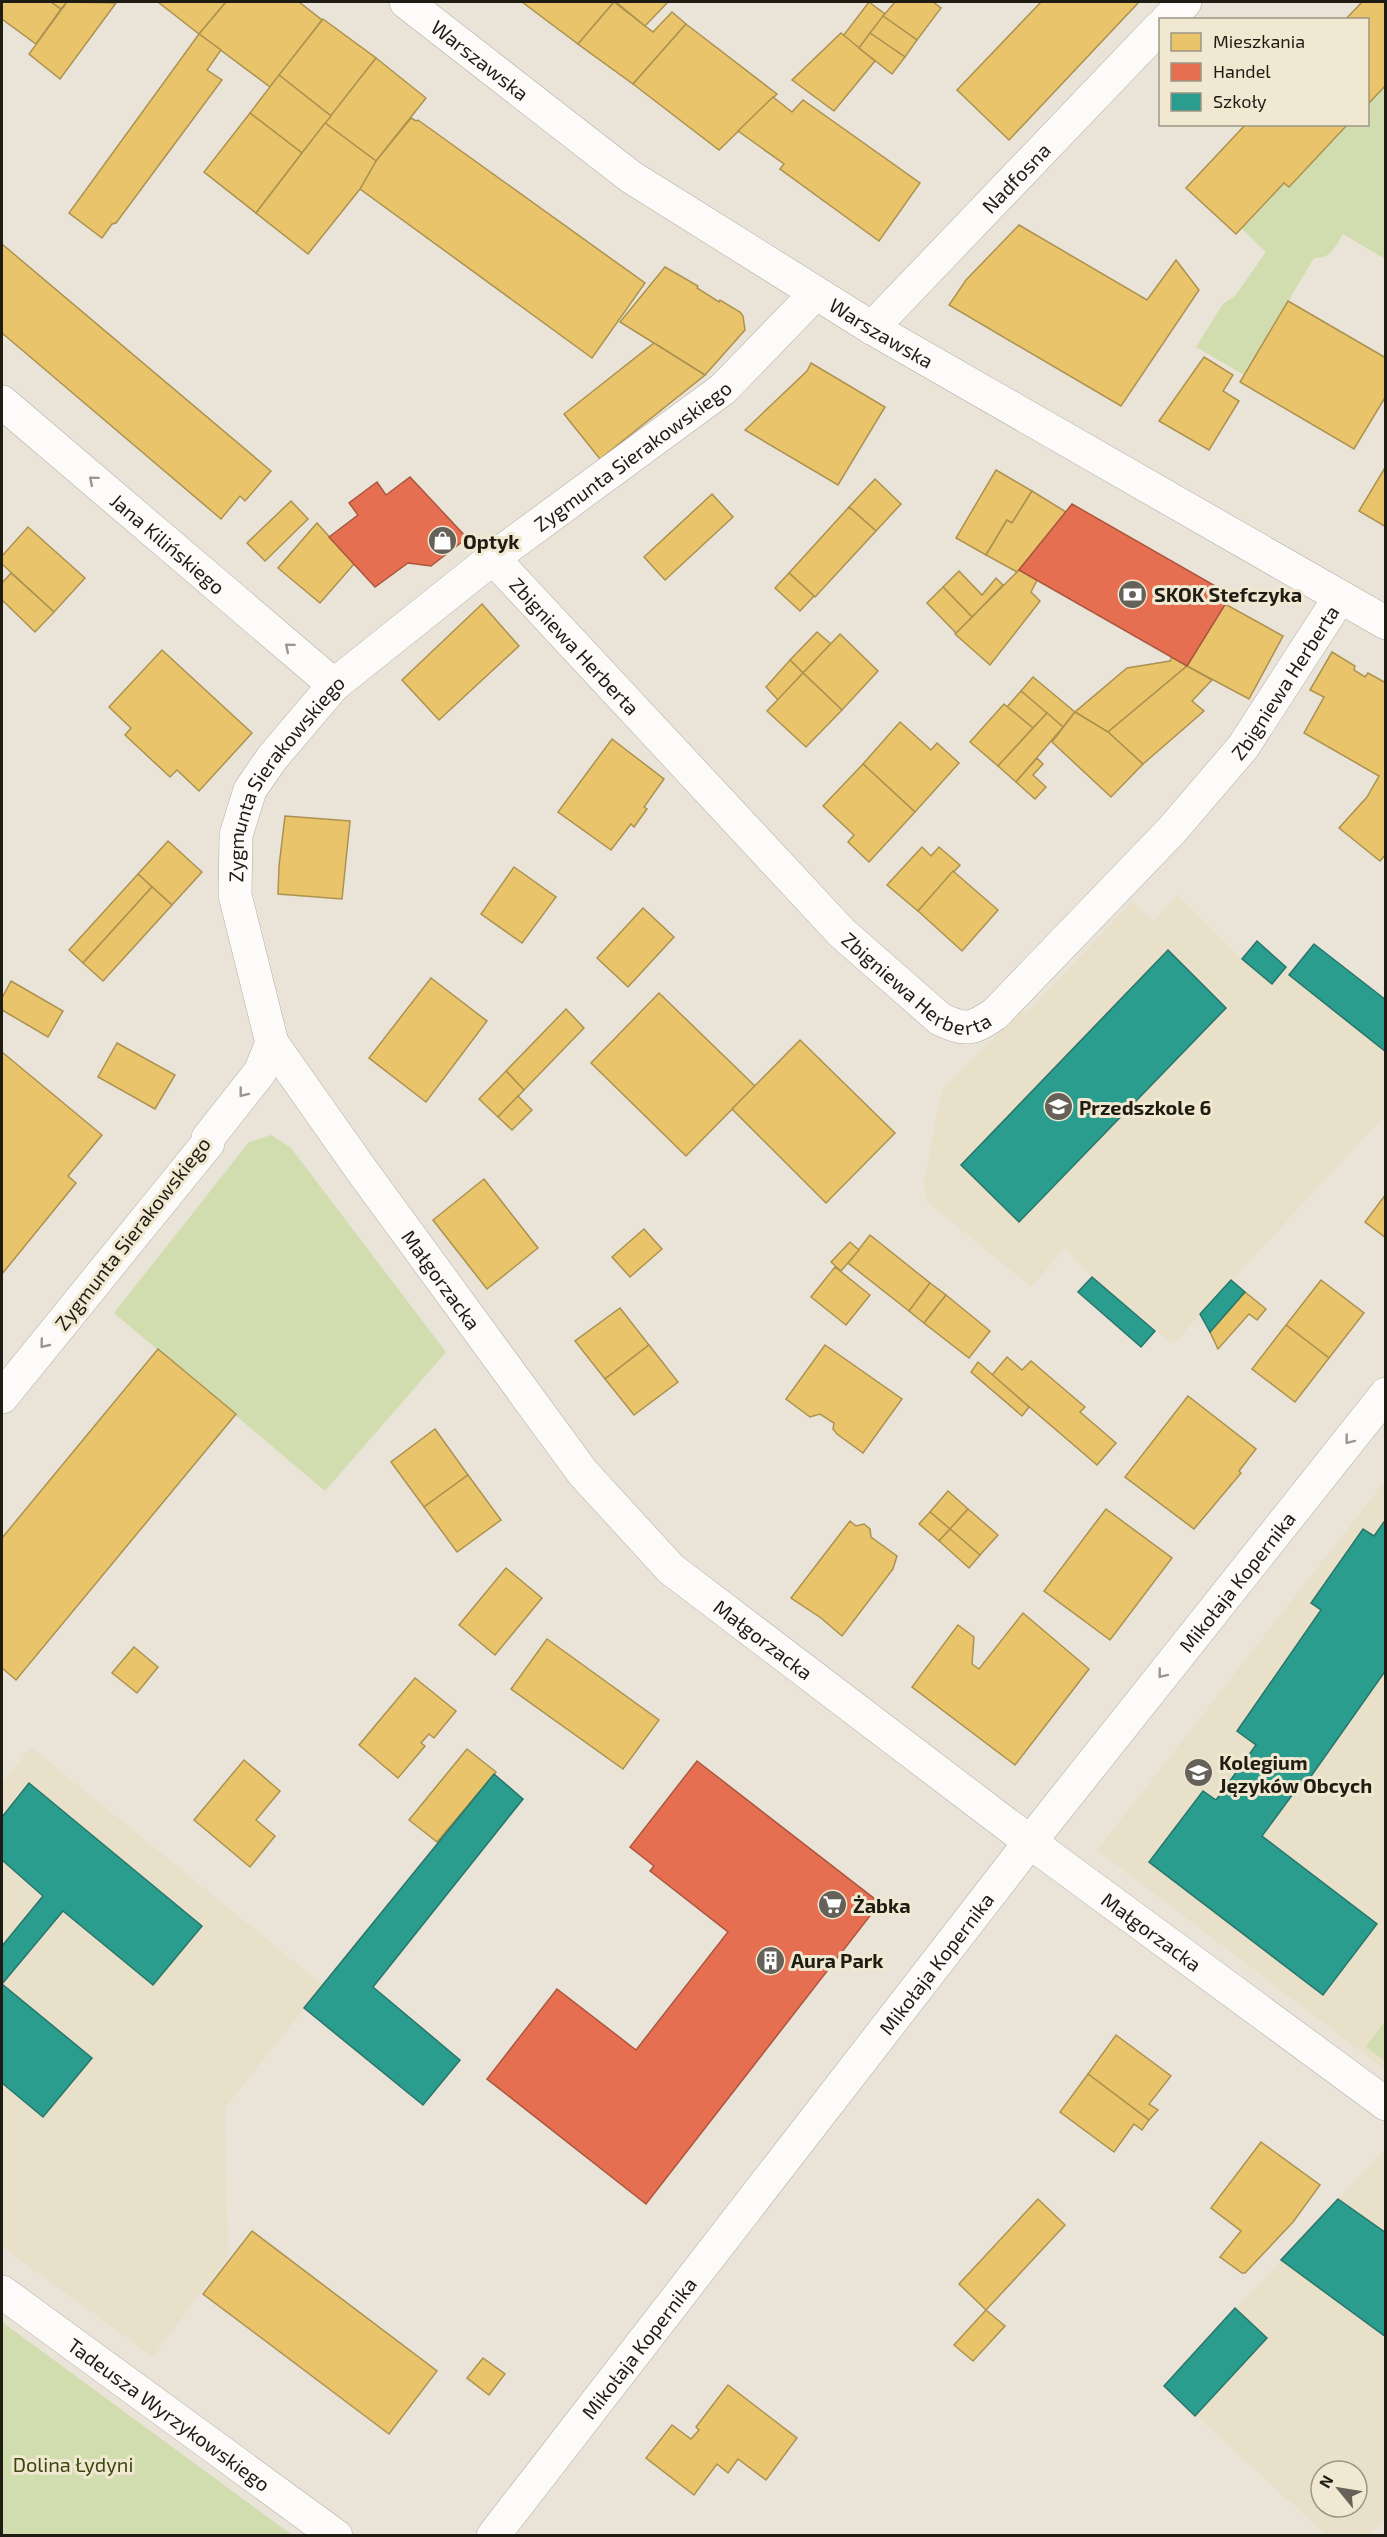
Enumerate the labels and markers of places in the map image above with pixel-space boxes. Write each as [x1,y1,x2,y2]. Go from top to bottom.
shop icon: Optyk [426,525,458,557]
place label: Optyk [463,529,520,554]
bank icon: SKOK Stefczyka [1117,578,1149,610]
place label: SKOK Stefczyka [1154,582,1302,607]
school or university icon: Przedszkole 6 [1042,1091,1074,1123]
place label: Przedszkole 6 [1079,1095,1211,1119]
place label: Kolegium Języków Obcych [1219,1750,1372,1798]
school or university icon: Kolegium Języków Obcych [1182,1757,1214,1789]
supermarket icon: Żabka [816,1889,848,1921]
place label: Żabka [853,1893,911,1917]
building icon: Aura Park [754,1944,786,1976]
place label: Aura Park [791,1948,884,1972]

